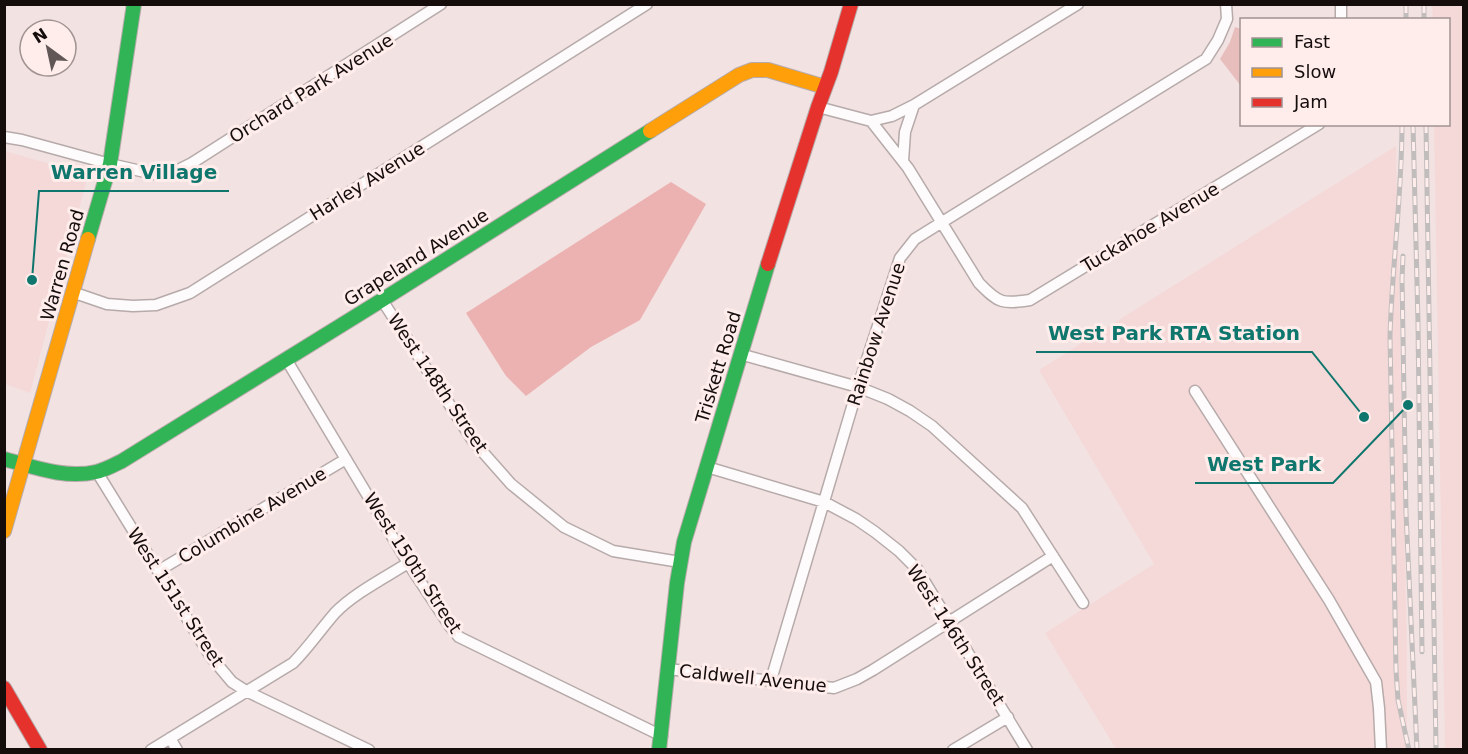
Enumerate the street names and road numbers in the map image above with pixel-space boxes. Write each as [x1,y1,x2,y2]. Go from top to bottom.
street label: Orchard Park Avenue [225,29,397,147]
street label: Harley Avenue [306,137,428,225]
street label: Tuckahoe Avenue [1077,178,1223,277]
street label: Grapeland Avenue [340,204,492,310]
street label: Warren Road [36,207,88,323]
street label: Rainbow Avenue [843,260,909,408]
street label: Triskett Road [691,308,745,426]
street label: West 148th Street [384,309,492,457]
street label: Columbine Avenue [174,462,330,568]
street label: West 150th Street [360,489,466,637]
street label: West 151st Street [123,524,229,670]
street label: West 146th Street [903,561,1009,709]
street label: Caldwell Avenue [678,660,828,696]

